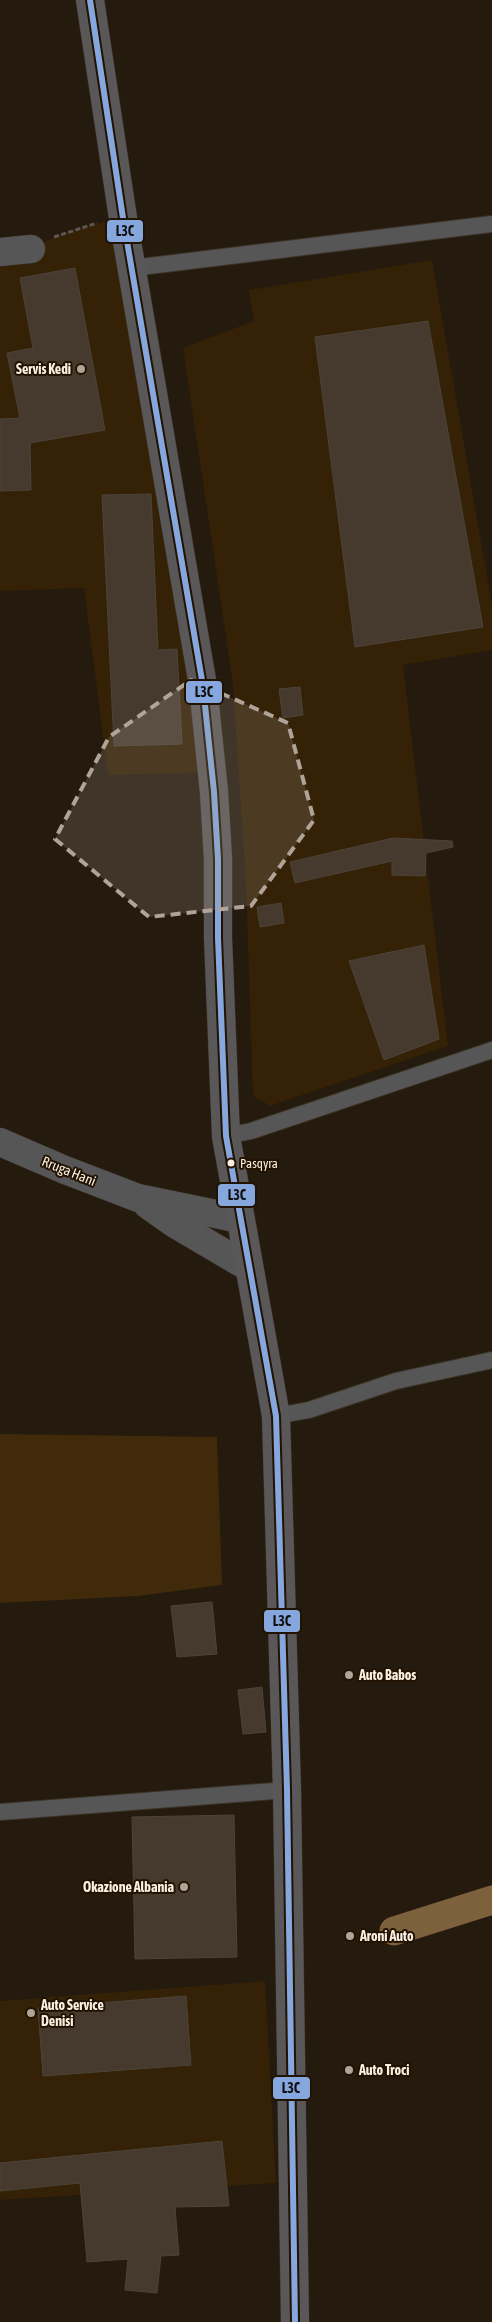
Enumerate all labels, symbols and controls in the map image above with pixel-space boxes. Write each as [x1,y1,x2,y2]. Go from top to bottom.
line badge: L3C [106,219,144,243]
text: L3C [116,223,135,239]
place label: Servis Kedi [16,361,71,377]
marker: Servis Kedi [75,363,87,375]
line badge: L3C [185,680,223,704]
text: L3C [195,684,214,700]
street label: Rruga Hani [40,1153,98,1189]
place label: Pasqyra [240,1156,278,1171]
marker: Pasqyra [226,1158,236,1168]
line badge: L3C [217,1183,256,1207]
text: L3C [228,1187,247,1203]
line badge: L3C [263,1609,301,1633]
text: L3C [273,1613,292,1629]
place label: Auto Babos [358,1667,416,1683]
marker: Auto Babos [343,1669,355,1681]
place label: Okazione Albania [83,1879,174,1895]
marker: Okazione Albania [178,1881,190,1893]
place label: Aroni Auto [359,1928,414,1944]
marker: Aroni Auto [344,1930,356,1942]
place label: Auto Service Denisi [40,1997,104,2029]
marker: Auto Service Denisi [25,2007,37,2019]
place label: Auto Troci [358,2062,409,2078]
marker: Auto Troci [343,2064,355,2076]
line badge: L3C [272,2076,311,2100]
text: L3C [282,2080,301,2096]

